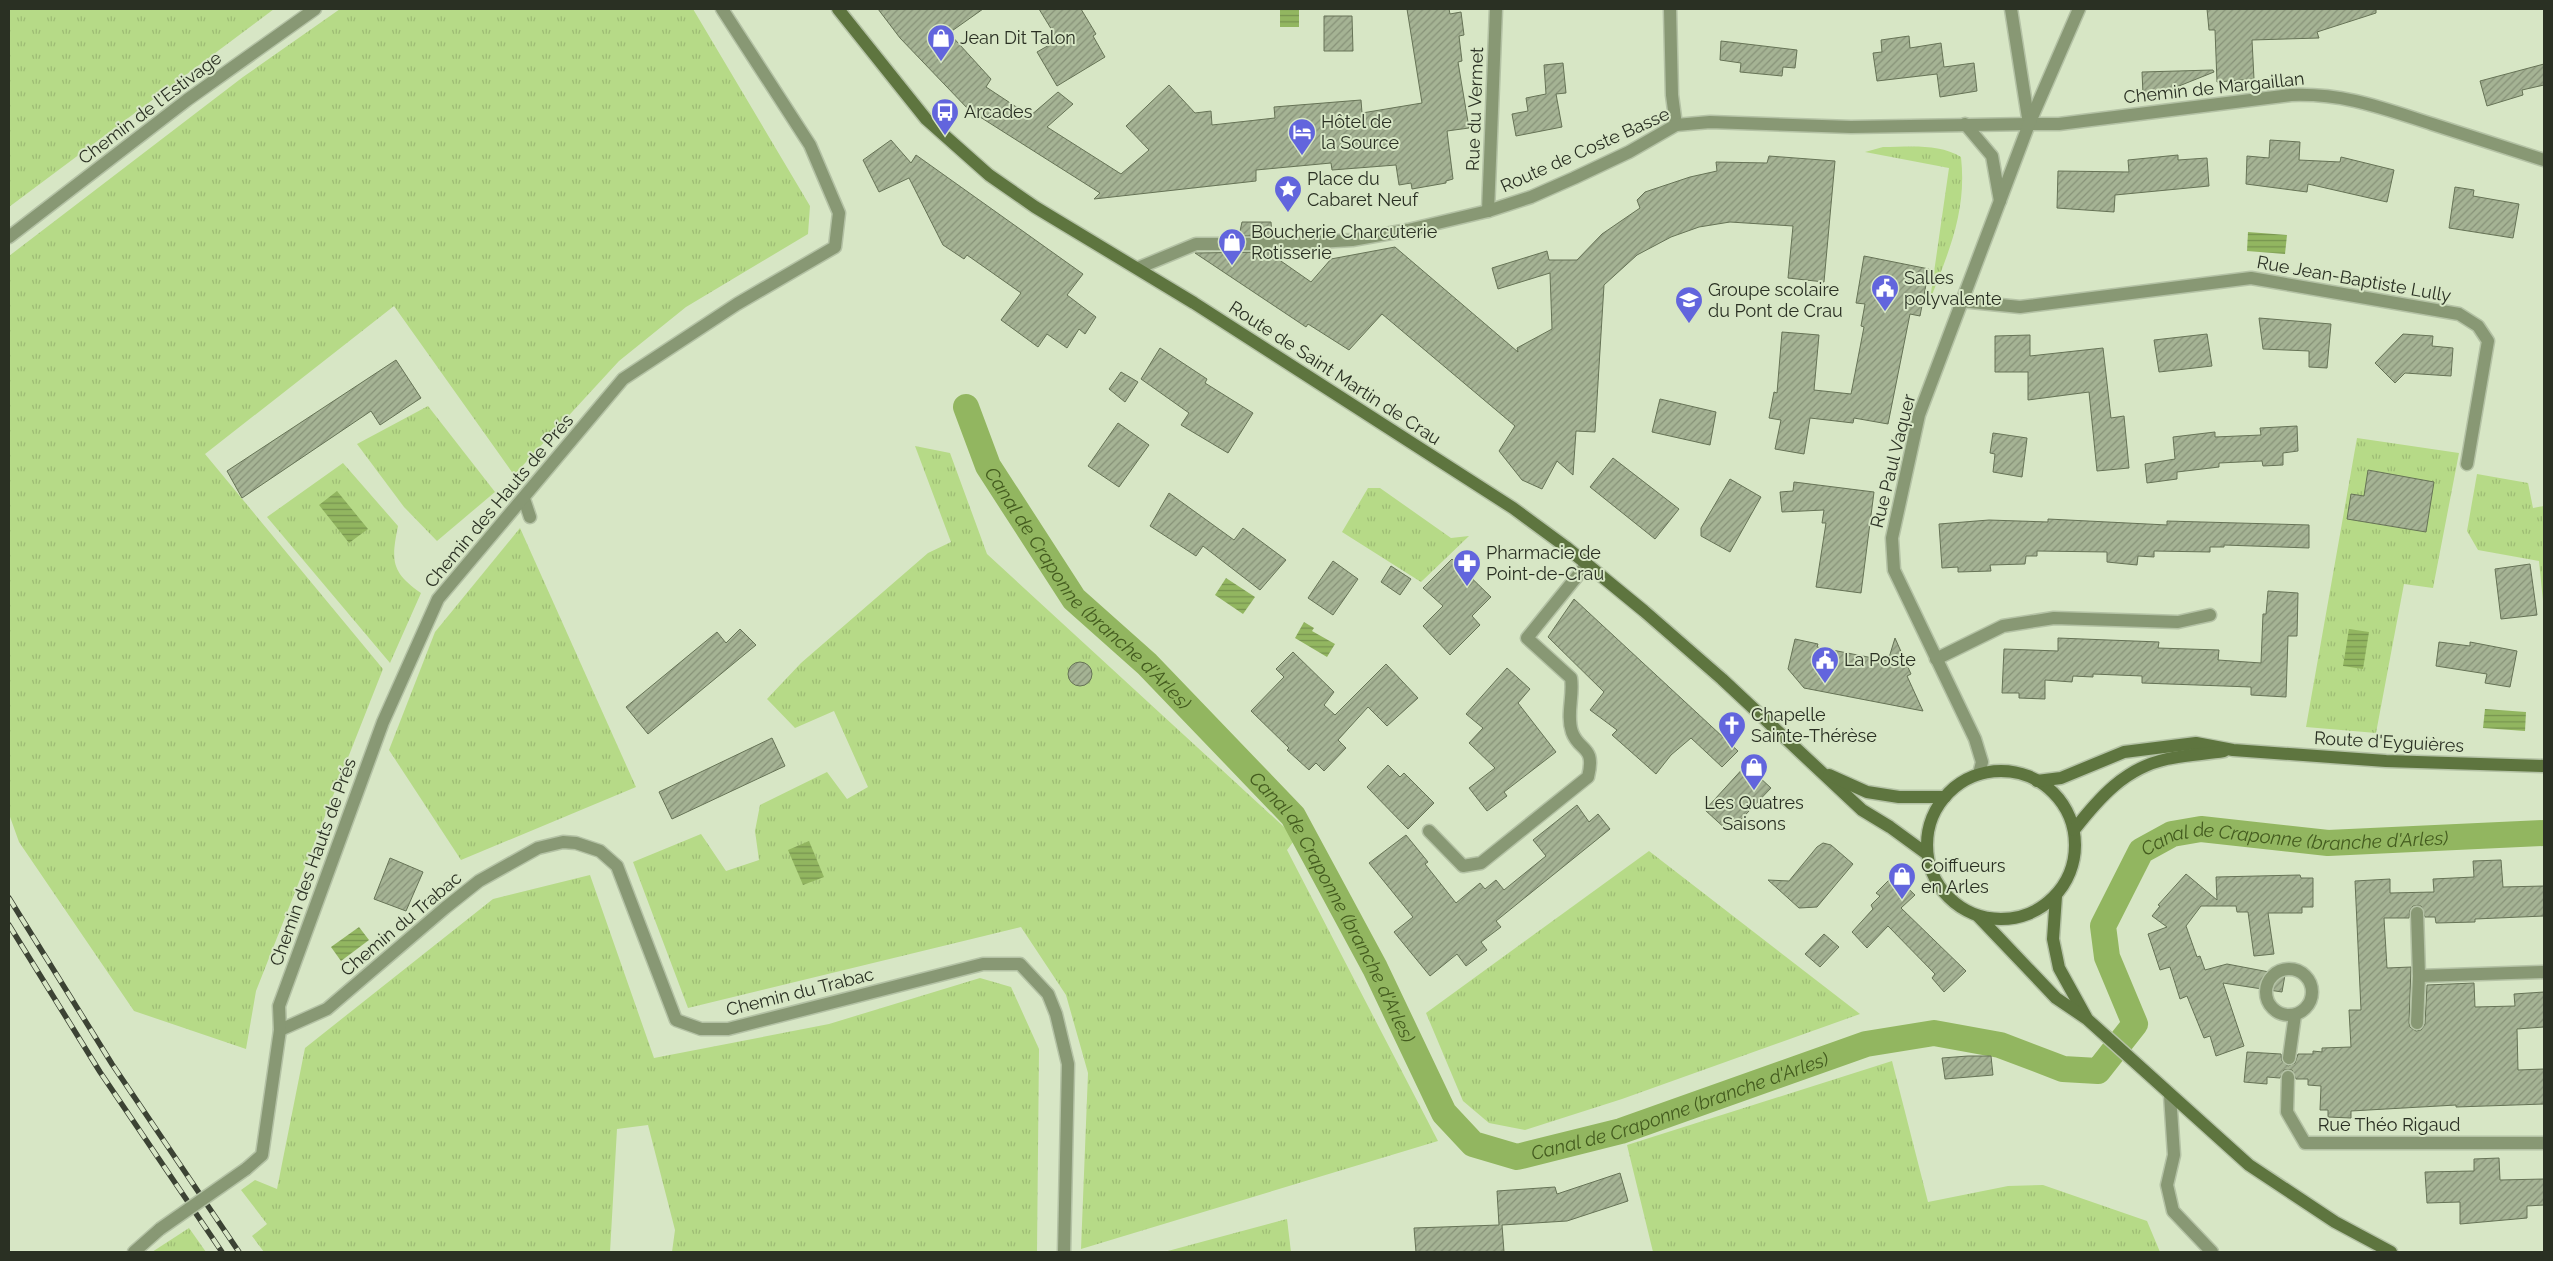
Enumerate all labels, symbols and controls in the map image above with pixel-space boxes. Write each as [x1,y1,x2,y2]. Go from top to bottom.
shop icon: Jean Dit Talon [926,23,956,62]
place label: Jean Dit Talon [960,27,1076,48]
street label: Chemin de l'Estivage [74,47,226,168]
street label: Rue du Vermet [1462,47,1487,171]
street label: Chemin de Margaillan [2122,68,2305,107]
bus stop icon: Arcades [930,97,960,136]
place label: Arcades [964,101,1033,122]
street label: Route de Coste Basse [1497,103,1673,196]
place label: Hôtel de la Source [1321,111,1399,153]
hotel icon: Hôtel de la Source [1287,117,1317,156]
place label: Place du Cabaret Neuf [1307,168,1419,210]
place icon: Place du Cabaret Neuf [1273,174,1303,213]
place label: Boucherie Charcuterie Rotisserie [1251,221,1438,263]
shop icon: Boucherie Charcuterie Rotisserie [1217,227,1247,266]
street label: Rue Jean-Baptiste Lully [2255,251,2453,306]
place label: Salles polyvalente [1904,267,2002,309]
public building icon: Salles polyvalente [1870,273,1900,312]
place label: Groupe scolaire du Pont de Crau [1708,279,1843,321]
school or university icon: Groupe scolaire du Pont de Crau [1674,285,1704,324]
street label: Route de Saint Martin de Crau [1225,296,1445,449]
street label: Rue Paul Vaquer [1866,391,1919,530]
street label: Chemin des Hauts de Prés [420,409,578,592]
water label: Canal de Craponne (branche d'Arles) [981,463,1196,714]
place label: Pharmacie de Point-de-Crau [1486,542,1604,584]
pharmacy icon: Pharmacie de Point-de-Crau [1452,548,1482,587]
public building icon: La Poste [1810,645,1840,684]
place label: La Poste [1844,649,1916,670]
place label: Chapelle Sainte-Thérèse [1751,704,1877,746]
church icon: Chapelle Sainte-Thérèse [1717,710,1747,749]
street label: Route d'Eyguières [2313,727,2465,756]
shop icon: Les Quatres Saisons [1739,752,1769,791]
street label: Chemin des Hauts de Prés [265,755,360,969]
water label: Canal de Craponne (branche d'Arles) [1245,767,1420,1046]
place label: Les Quatres Saisons [1704,792,1804,834]
water label: Canal de Craponne (branche d'Arles) [2137,818,2449,860]
place label: Coiffueurs en Arles [1921,855,2006,897]
shop icon: Coiffueurs en Arles [1887,861,1917,900]
street label: Chemin du Trabac [336,867,465,980]
street label: Chemin du Trabac [724,963,876,1020]
water label: Canal de Craponne (branche d'Arles) [1529,1047,1831,1164]
street label: Rue Théo Rigaud [2318,1114,2460,1135]

